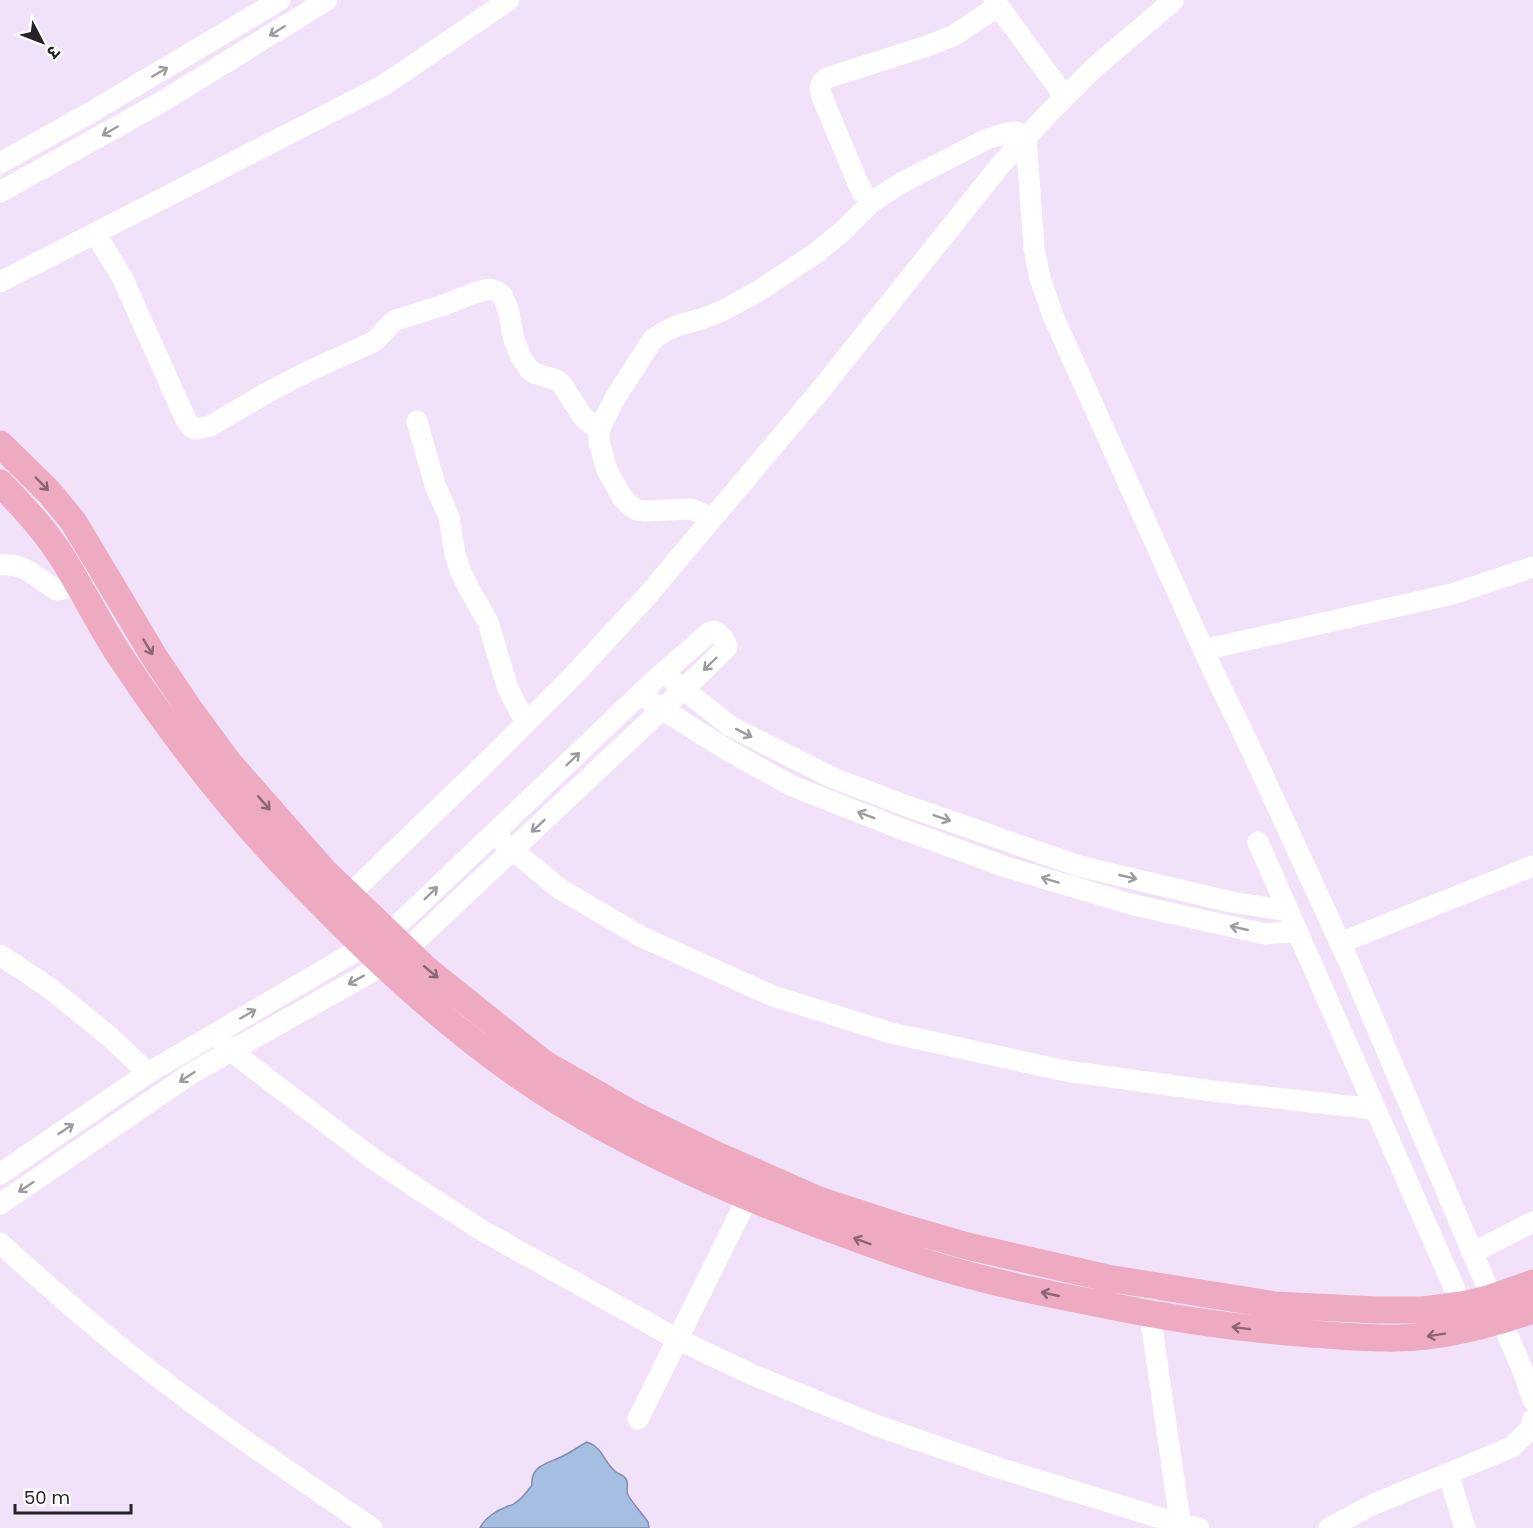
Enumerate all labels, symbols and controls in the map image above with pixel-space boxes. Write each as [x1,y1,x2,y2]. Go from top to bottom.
north arrow [12,12,72,72]
one-way arrow [269,26,286,38]
text: उ [41,40,65,63]
one-way arrow [151,66,168,78]
one-way arrow [102,126,119,138]
one-way arrow [35,477,49,492]
one-way arrow [143,638,155,655]
one-way arrow [703,656,718,671]
one-way arrow [734,727,752,739]
one-way arrow [565,752,580,766]
one-way arrow [257,796,271,811]
one-way arrow [857,809,876,820]
one-way arrow [932,813,951,824]
one-way arrow [530,819,545,833]
one-way arrow [1118,872,1137,884]
one-way arrow [1041,874,1060,885]
one-way arrow [424,886,439,900]
one-way arrow [1229,922,1249,933]
one-way arrow [423,965,438,979]
one-way arrow [348,975,366,986]
one-way arrow [239,1008,256,1020]
one-way arrow [179,1071,196,1083]
one-way arrow [57,1123,73,1135]
one-way arrow [17,1180,34,1193]
one-way arrow [853,1234,872,1245]
one-way arrow [1040,1287,1059,1299]
one-way arrow [1232,1322,1252,1333]
one-way arrow [1427,1329,1446,1340]
scale bar [15,1477,130,1515]
text: 50 m [24,1485,70,1510]

